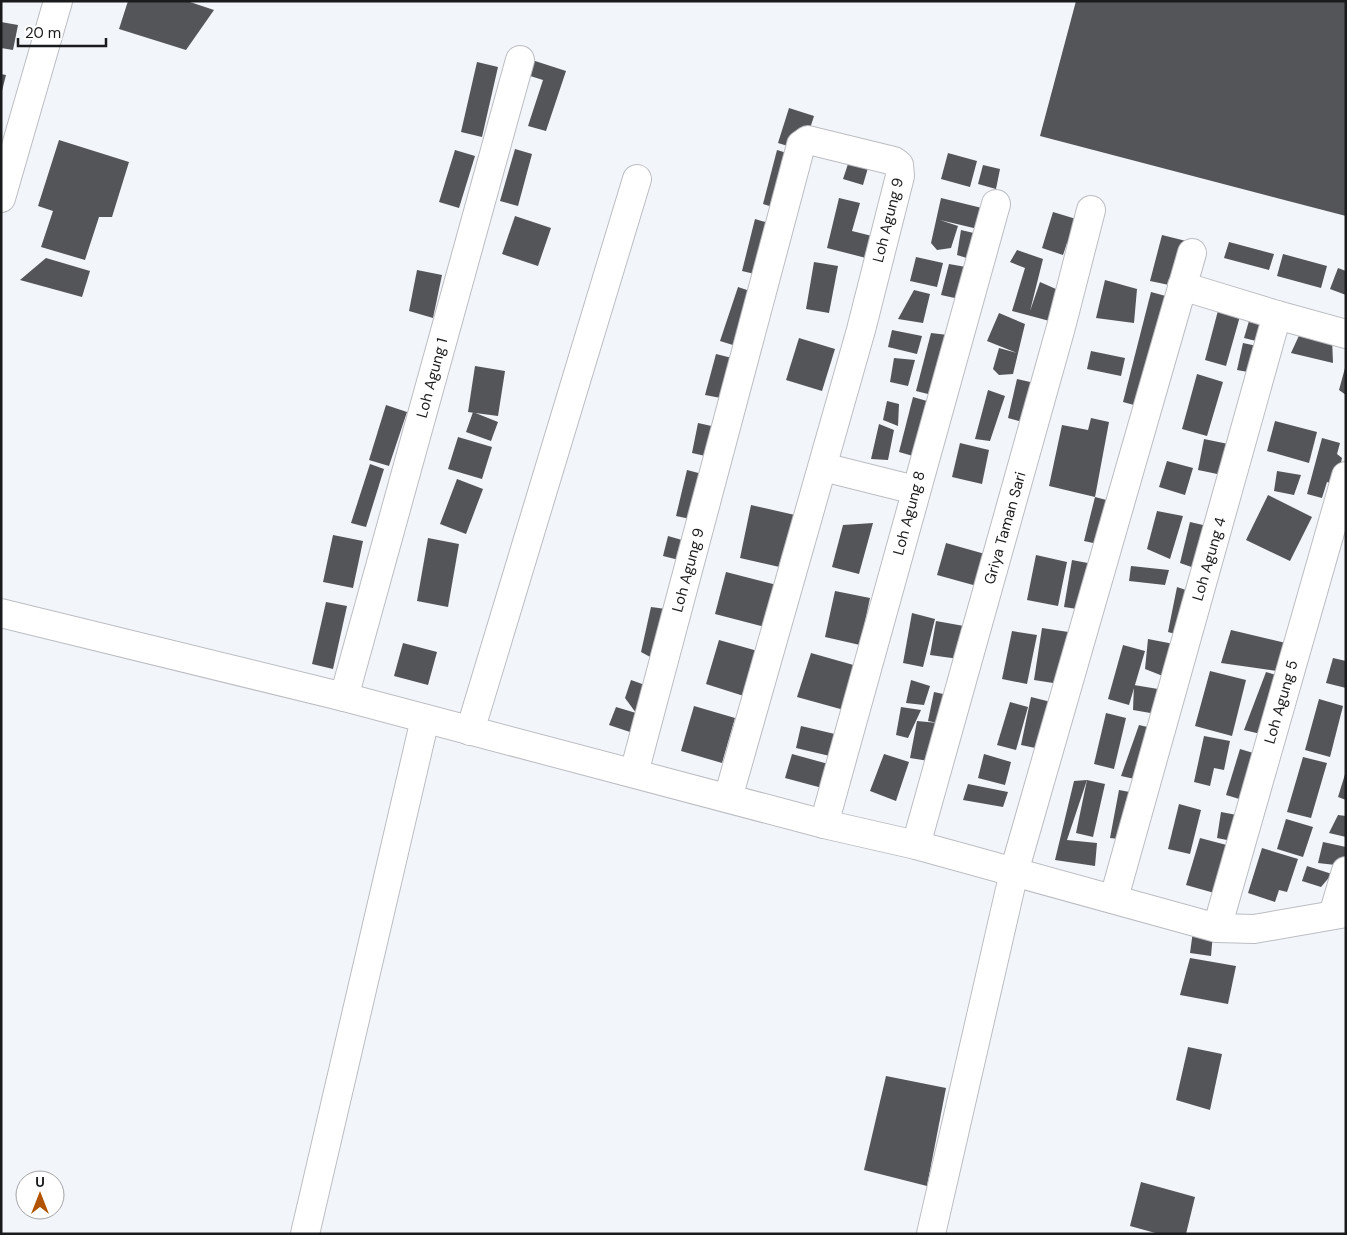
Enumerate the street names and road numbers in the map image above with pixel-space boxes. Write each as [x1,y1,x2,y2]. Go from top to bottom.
street label: Loh Agung 9 [868,176,908,264]
street label: Loh Agung 1 [412,336,452,420]
street label: Loh Agung 8 [888,469,930,557]
street label: Griya Taman Sari [979,469,1031,587]
street label: Loh Agung 4 [1188,515,1230,603]
street label: Loh Agung 9 [667,526,709,614]
street label: Loh Agung 5 [1260,658,1302,746]

